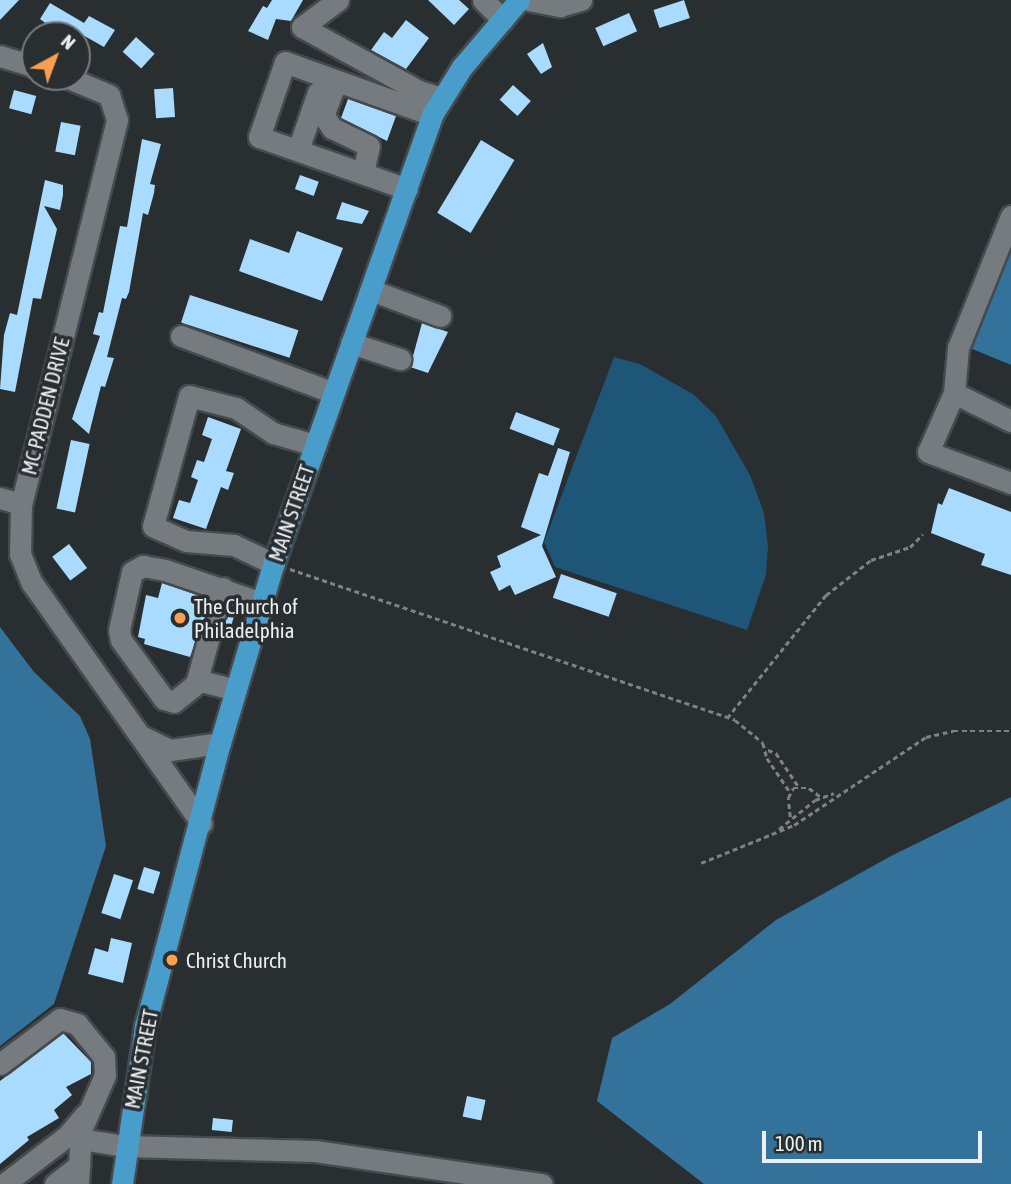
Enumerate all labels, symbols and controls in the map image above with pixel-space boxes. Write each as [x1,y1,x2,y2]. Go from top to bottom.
north arrow [21,21,91,91]
text: N [57,30,80,54]
street label: MC PADDEN DRIVE [16,335,74,477]
street label: MAIN STREET [263,461,319,565]
place label: The Church of Philadelphia [194,593,298,643]
marker: The Church of Philadelphia [172,610,188,626]
place label: Christ Church [186,947,287,973]
marker: Christ Church [164,952,180,968]
street label: MAIN STREET [119,1007,163,1111]
scale bar [766,1118,986,1162]
text: 100 m [775,1131,823,1155]

